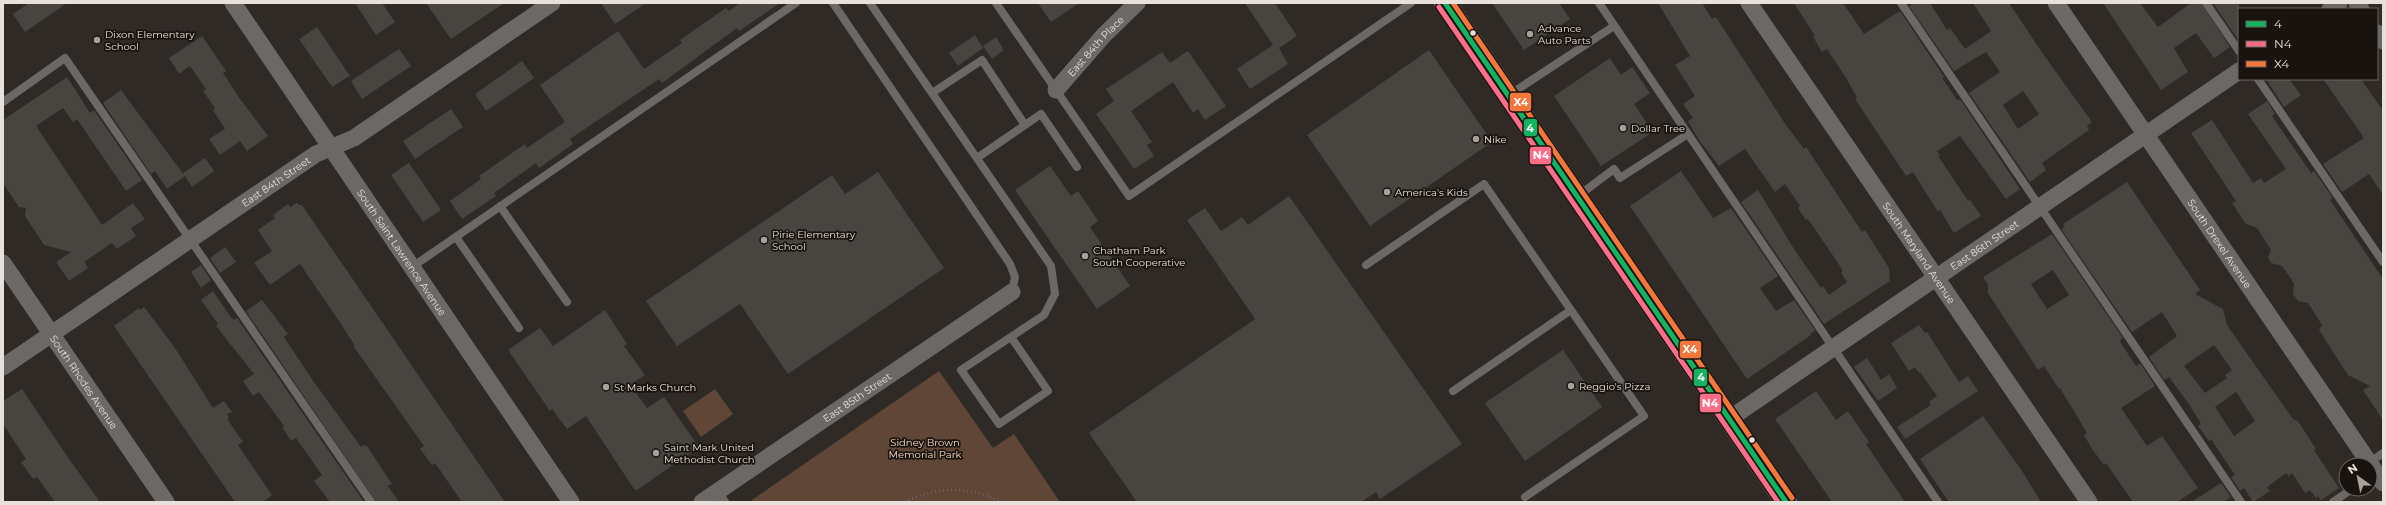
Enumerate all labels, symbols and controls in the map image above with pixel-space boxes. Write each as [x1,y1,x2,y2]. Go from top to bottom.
legend [2238,8,2378,80]
street label: East 84th Place [1065,13,1127,80]
text: 4 [2274,16,2282,31]
place label: Advance Auto Parts [1538,22,1591,47]
place label: Dixon Elementary School [105,28,195,53]
unlabelled marker [1468,28,1478,38]
marker: Advance Auto Parts [1525,29,1535,39]
marker: Dixon Elementary School [92,35,102,45]
text: N4 [2274,36,2292,51]
text: X4 [2274,56,2289,71]
line badge: X4 [1509,92,1532,112]
text: X4 [1514,95,1529,109]
line badge: 4 [1523,118,1538,137]
text: 4 [1526,121,1534,135]
place label: Dollar Tree [1631,122,1685,135]
marker: Dollar Tree [1618,123,1628,133]
place label: Nike [1484,133,1507,146]
marker: Nike [1471,134,1481,144]
line badge: N4 [1529,146,1552,165]
text: N4 [1533,148,1550,162]
street label: East 84th Street [239,154,313,210]
place label: America's Kids [1395,186,1468,199]
street label: South Saint Lawrence Avenue [354,187,449,318]
marker: America's Kids [1382,187,1392,197]
street label: South Drexel Avenue [2184,197,2254,291]
street label: South Maryland Avenue [1879,200,1958,306]
street label: East 86th Street [1948,217,2021,273]
place label: Pirie Elementary School [772,228,856,253]
marker: Pirie Elementary School [759,235,769,245]
place label: Chatham Park South Cooperative [1093,244,1185,269]
marker: Chatham Park South Cooperative [1080,251,1090,261]
street label: South Rhodes Avenue [47,333,120,432]
line badge: X4 [1679,340,1702,359]
text: X4 [1683,342,1698,356]
line badge: 4 [1693,368,1708,387]
street label: East 85th Street [820,370,894,425]
text: 4 [1697,370,1705,384]
place label: Reggio's Pizza [1579,380,1650,393]
place label: St Marks Church [614,381,696,394]
marker: Reggio's Pizza [1566,381,1576,391]
marker: St Marks Church [601,382,611,392]
line badge: N4 [1699,393,1722,413]
text: N4 [1702,396,1719,410]
unlabelled marker [1747,435,1757,445]
park label: Sidney Brown Memorial Park [888,436,962,461]
place label: Saint Mark United Methodist Church [664,441,754,466]
marker: Saint Mark United Methodist Church [651,448,661,458]
north arrow [2338,457,2378,497]
text: N [2345,460,2360,477]

